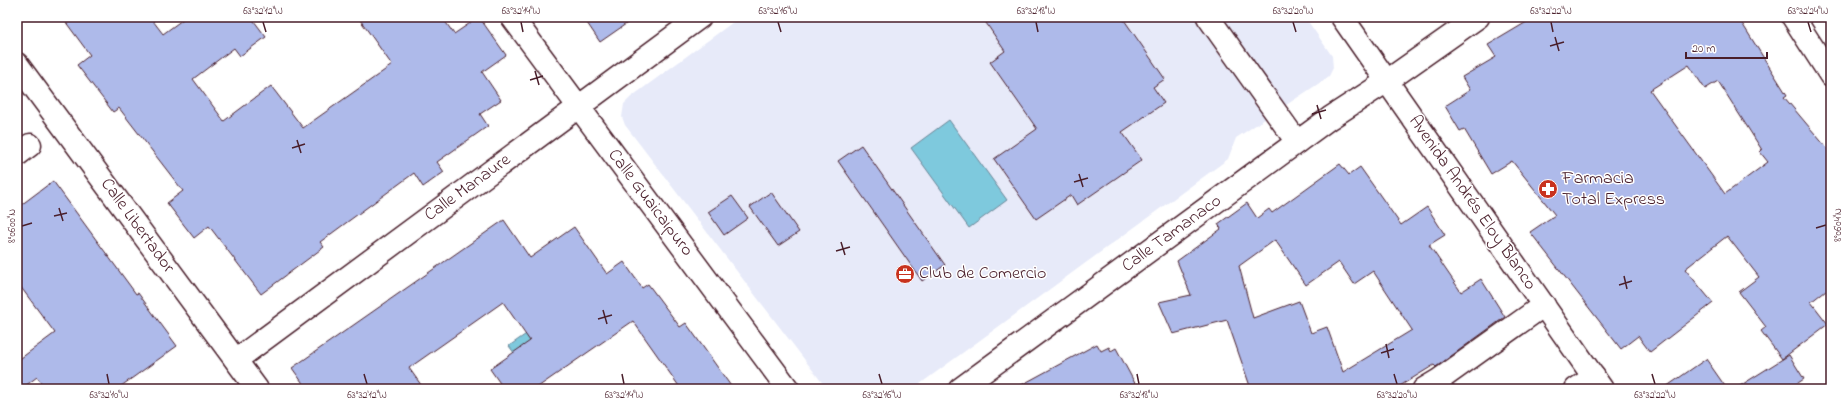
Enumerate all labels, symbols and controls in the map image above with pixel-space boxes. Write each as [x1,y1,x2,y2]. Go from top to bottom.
text: 63°32'12"W [243,4,283,19]
text: 63°32'14"W [502,4,541,19]
text: 63°32'16"W [758,4,798,19]
text: 63°32'18"W [1017,4,1055,19]
text: 63°32'20"W [1273,4,1314,19]
text: 63°32'22"W [1530,4,1572,19]
text: 63°32'24"W [1788,4,1829,19]
scale bar [1686,34,1767,60]
text: 20 m [1692,40,1715,58]
street label: Avenida Andrés Eloy Blanco [1402,110,1542,296]
street label: Calle Guaicaipuro [601,144,699,262]
street label: Calle Manaure [419,147,517,228]
place label: Farmacia Total Express [1561,166,1665,213]
street label: Calle Libertador [94,173,181,279]
pharmacy icon: Farmacia Total Express [1537,178,1559,200]
street label: Calle Tamanaco [1117,189,1227,279]
text: 8°06'04"N [1831,208,1846,242]
text: 8°06'00"N [5,209,20,243]
place label: Club de Comercio [919,261,1046,287]
office icon: Club de Comercio [894,263,916,285]
text: 63°32'10"W [90,388,129,403]
text: 63°32'12"W [347,388,387,403]
text: 63°32'14"W [605,388,644,403]
text: 63°32'16"W [862,388,902,403]
text: 63°32'18"W [1120,388,1158,403]
text: 63°32'20"W [1377,388,1418,403]
text: 63°32'22"W [1634,388,1676,403]

